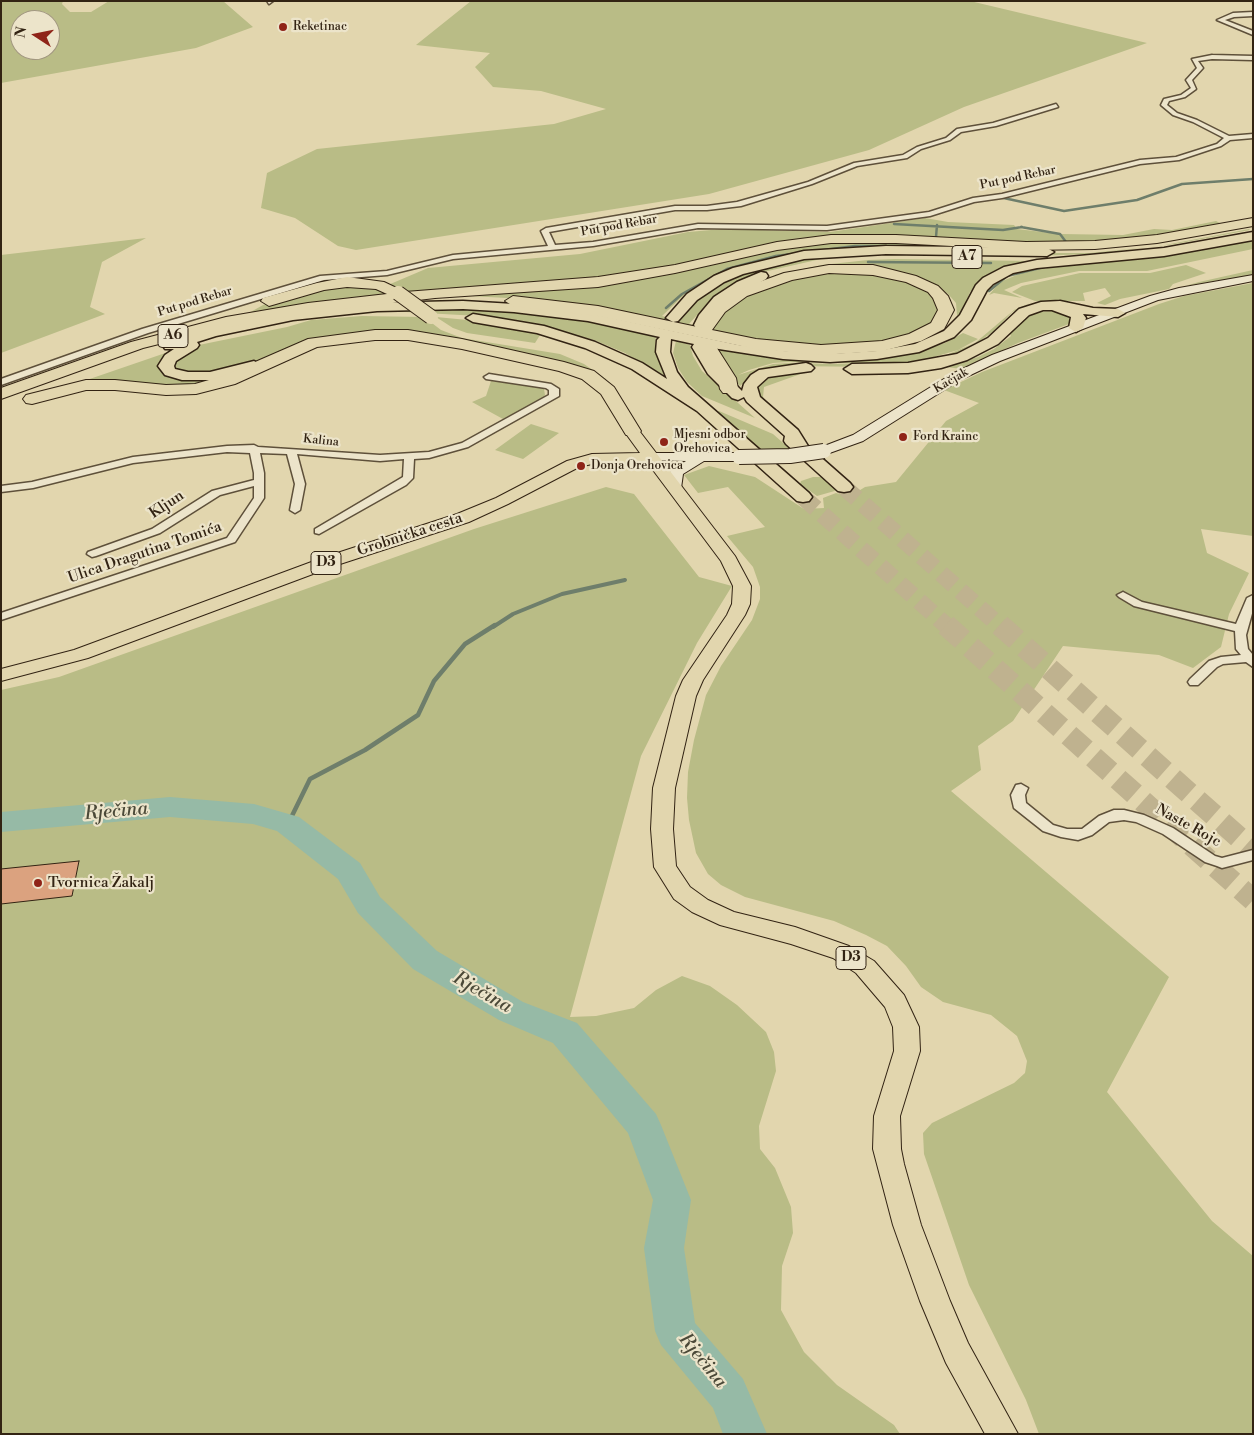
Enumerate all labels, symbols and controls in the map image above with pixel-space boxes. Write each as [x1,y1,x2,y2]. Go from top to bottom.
north arrow [10,10,60,60]
place label: Reketinac [293,20,347,34]
marker: Reketinac [277,21,289,33]
text: N [11,25,31,39]
street label: Put pod Rebar [979,163,1057,193]
street label: Put pod Rebar [580,212,658,240]
road number: A7 [952,246,982,268]
street label: Put pod Rebar [156,284,234,320]
road number: A6 [158,324,188,348]
street label: Kačjak [931,365,971,397]
place label: Mjesni odbor Orehovica [674,428,746,456]
place label: Ford Krainc [913,430,978,444]
marker: Ford Krainc [897,431,909,443]
street label: Kalina [302,432,340,450]
marker: Mjesni odbor Orehovica [658,436,670,448]
place label: Donja Orehovica [591,459,683,473]
marker: Donja Orehovica [575,460,587,472]
street label: Kljun [146,487,188,523]
street label: Grobnička cesta [355,509,465,561]
street label: Ulica Dragutina Tomića [66,518,224,588]
road number: D3 [311,552,341,574]
water label: Rječina [83,798,149,826]
street label: Naste Rojc [1152,801,1224,851]
place label: Tvornica Žakalj [48,874,154,892]
marker: Tvornica Žakalj [32,877,44,889]
road number: D3 [836,946,866,970]
water label: Rječina [449,967,515,1019]
water label: Rječina [673,1329,731,1393]

